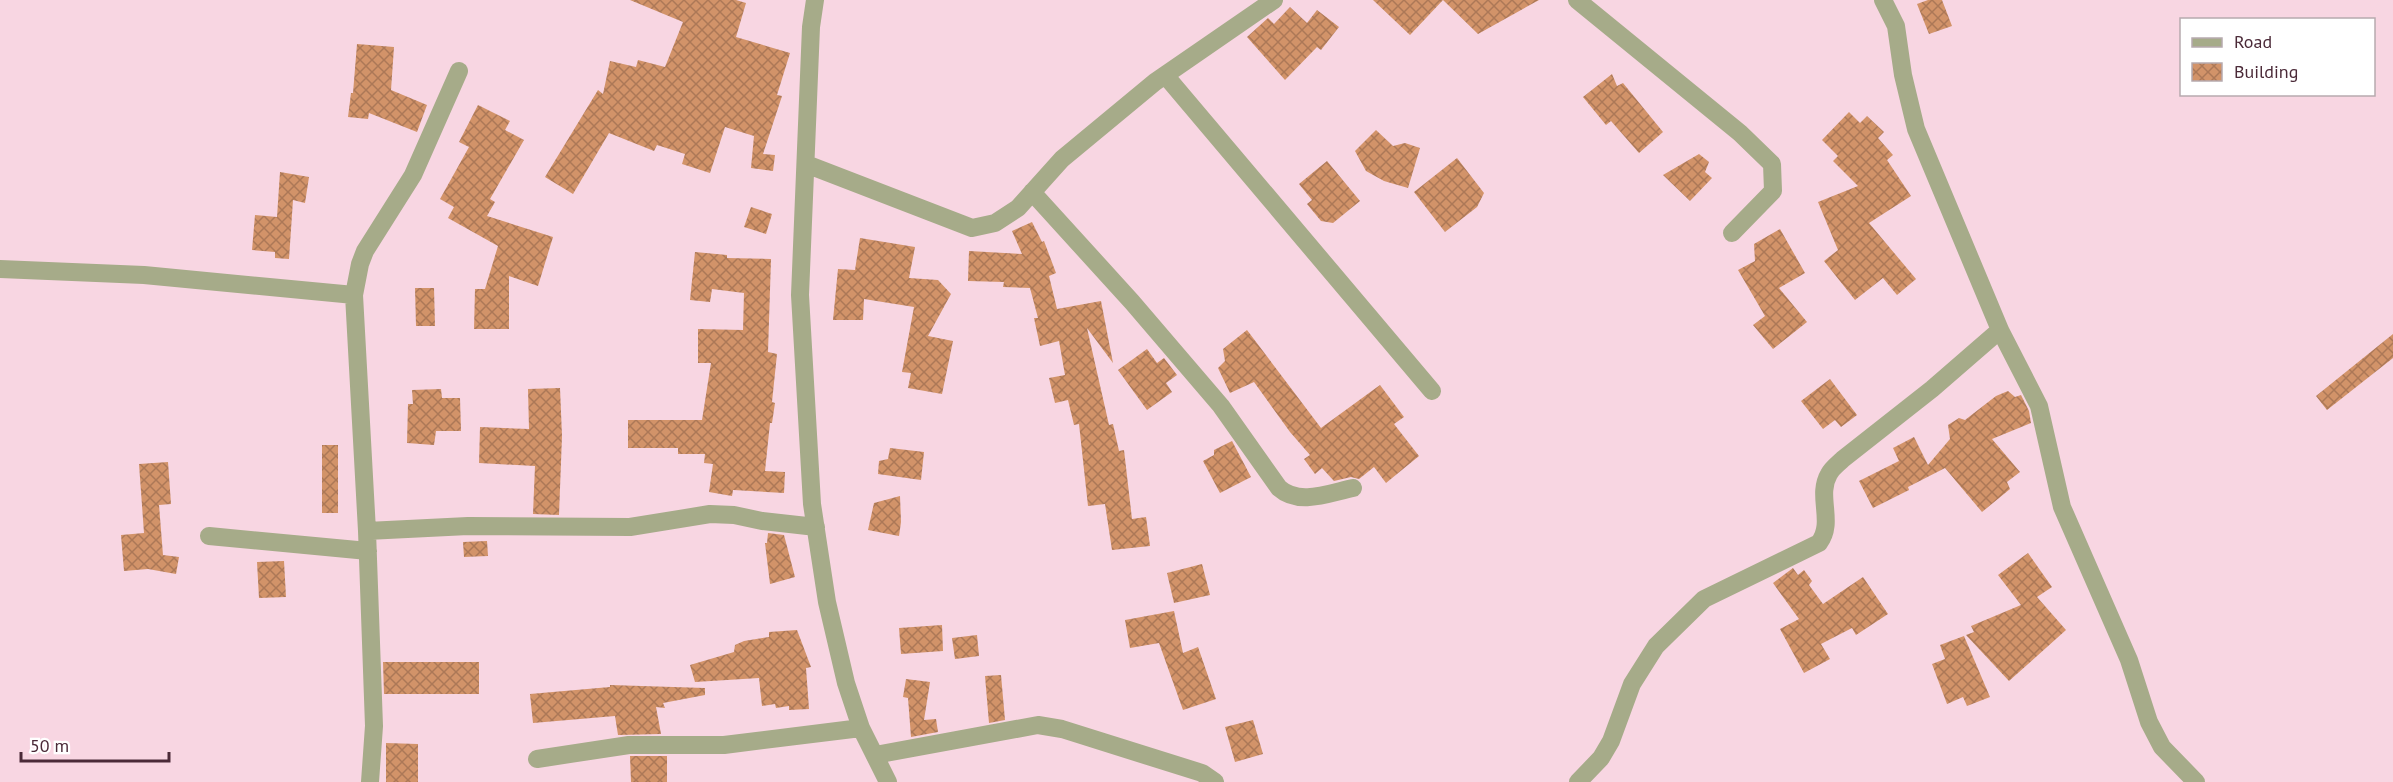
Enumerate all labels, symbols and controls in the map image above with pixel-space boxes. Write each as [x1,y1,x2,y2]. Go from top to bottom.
legend [2180,18,2375,96]
text: Road [2234,30,2272,53]
text: Building [2234,60,2298,83]
scale bar [21,725,170,763]
text: 50 m [30,734,69,757]

